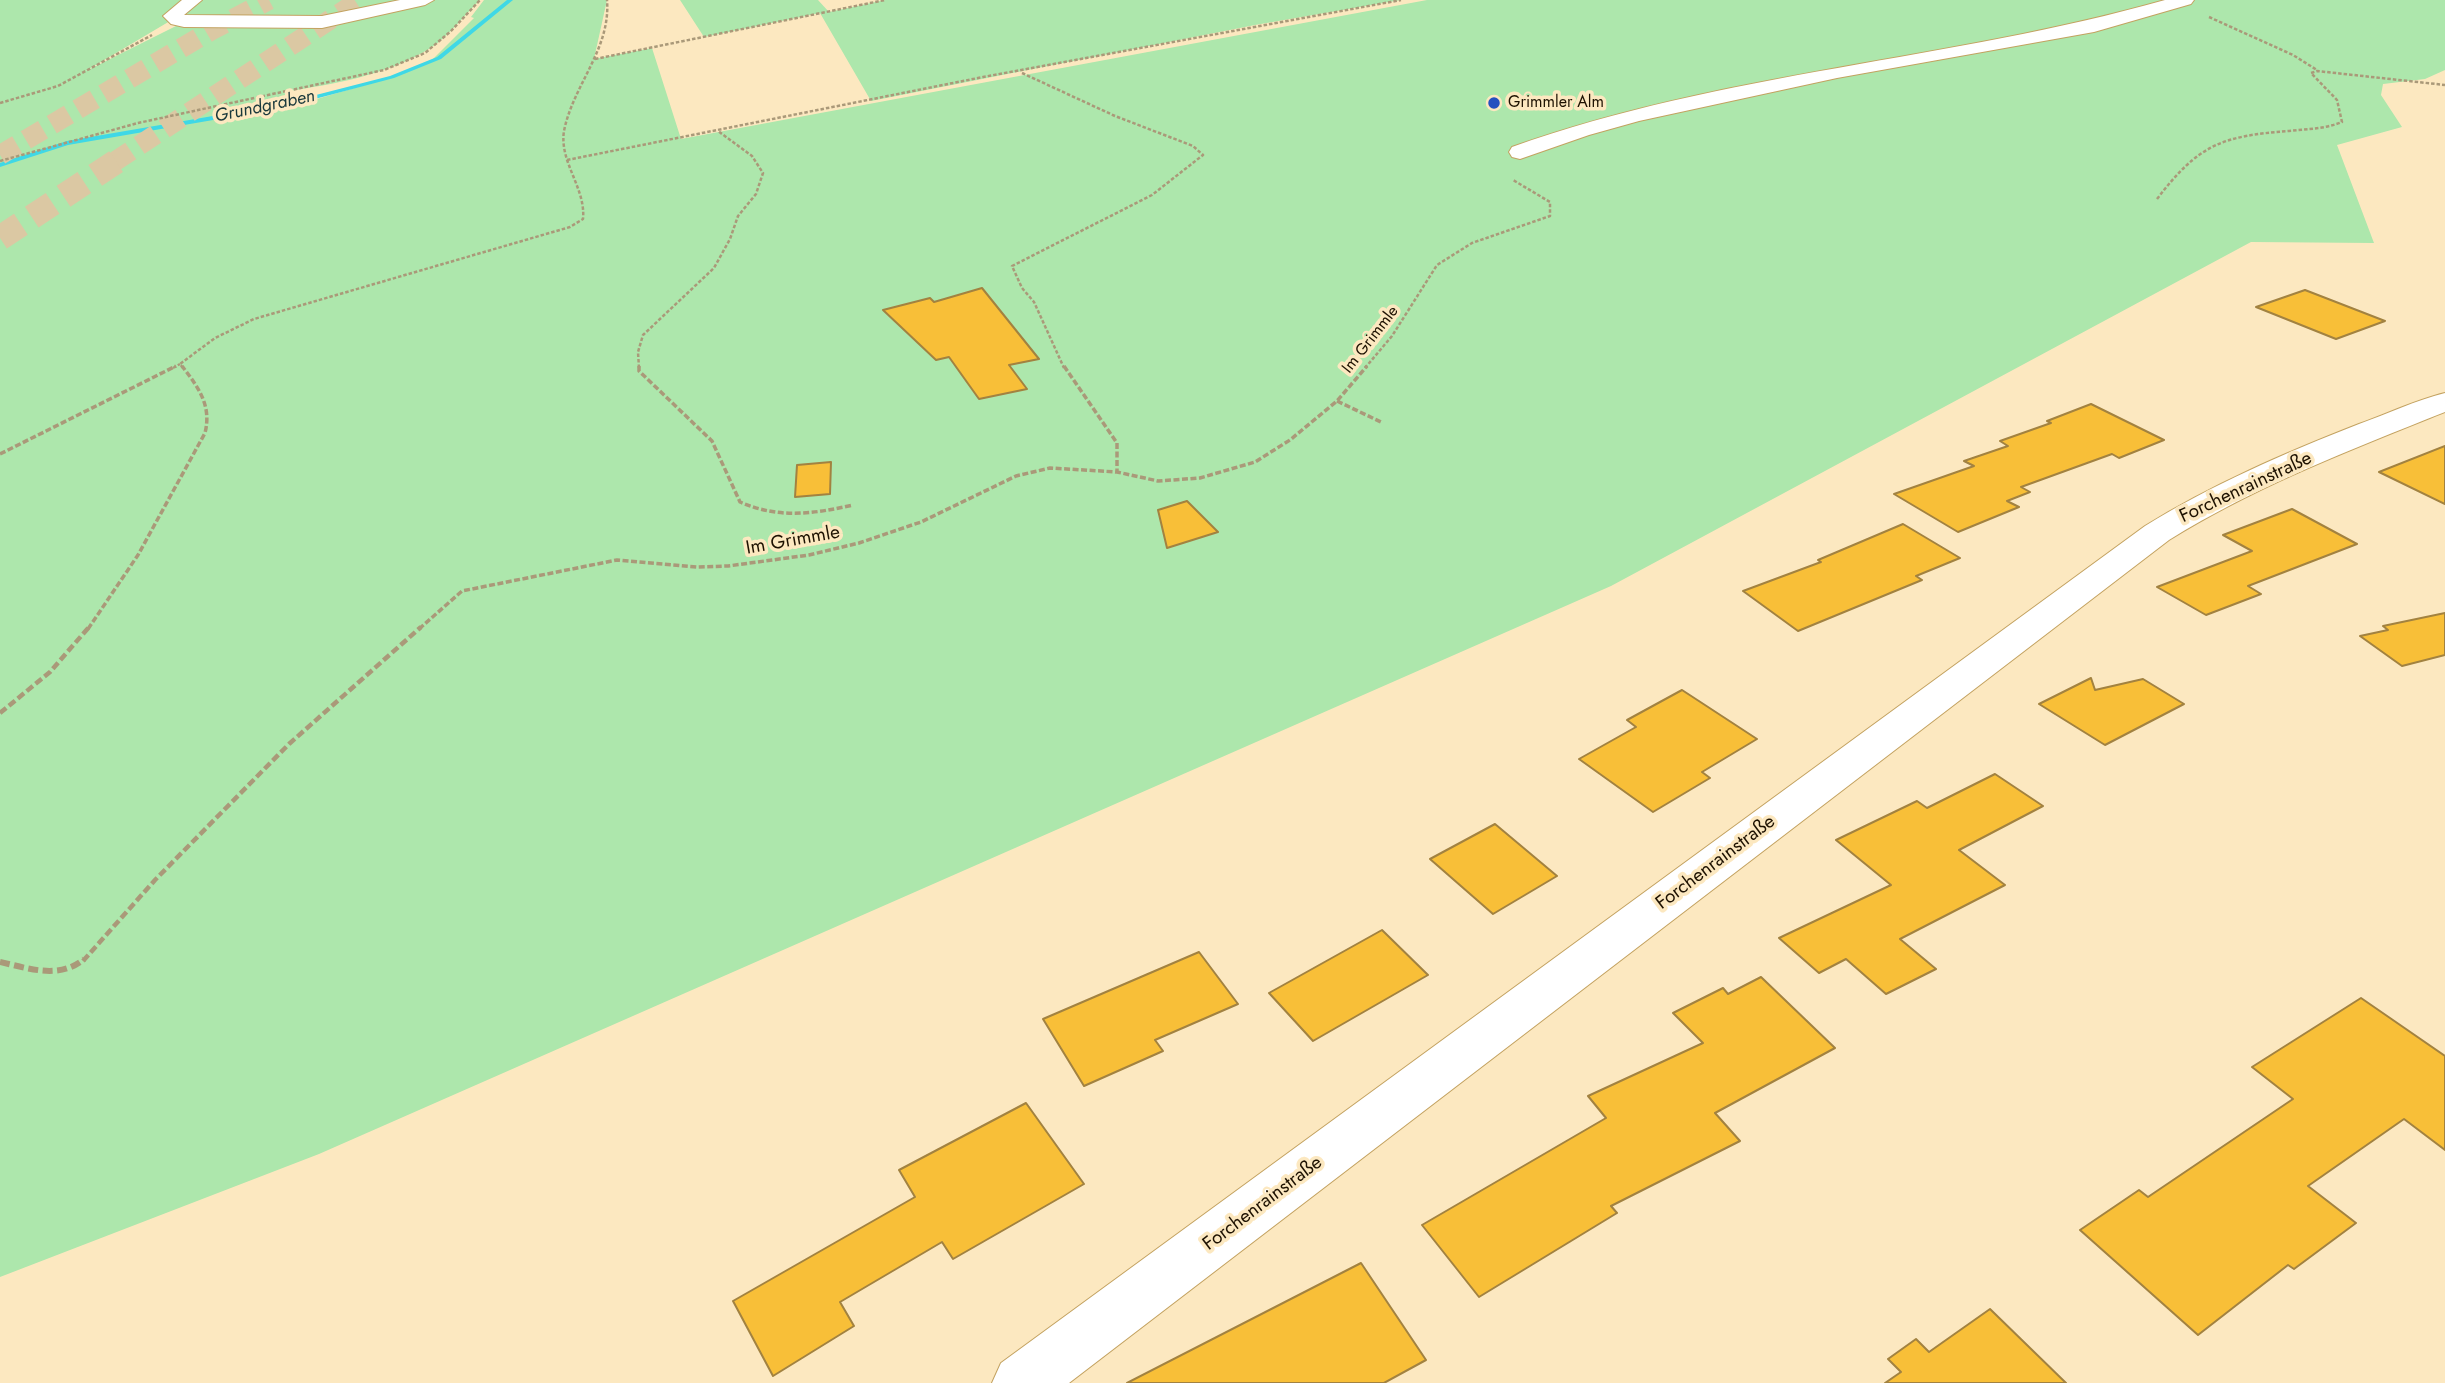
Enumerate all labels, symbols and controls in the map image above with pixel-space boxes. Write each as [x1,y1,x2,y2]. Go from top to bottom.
water label: Grundgraben [213,86,317,128]
place label: Grimmler Alm [1508,93,1604,113]
marker: Grimmler Alm [1486,95,1502,111]
street label: Im Grimmle [1339,303,1403,377]
street label: Forchenrainstraße [2176,447,2316,529]
street label: Im Grimmle [744,522,842,560]
street label: Forchenrainstraße [1652,811,1780,915]
street label: Forchenrainstraße [1199,1152,1327,1256]

